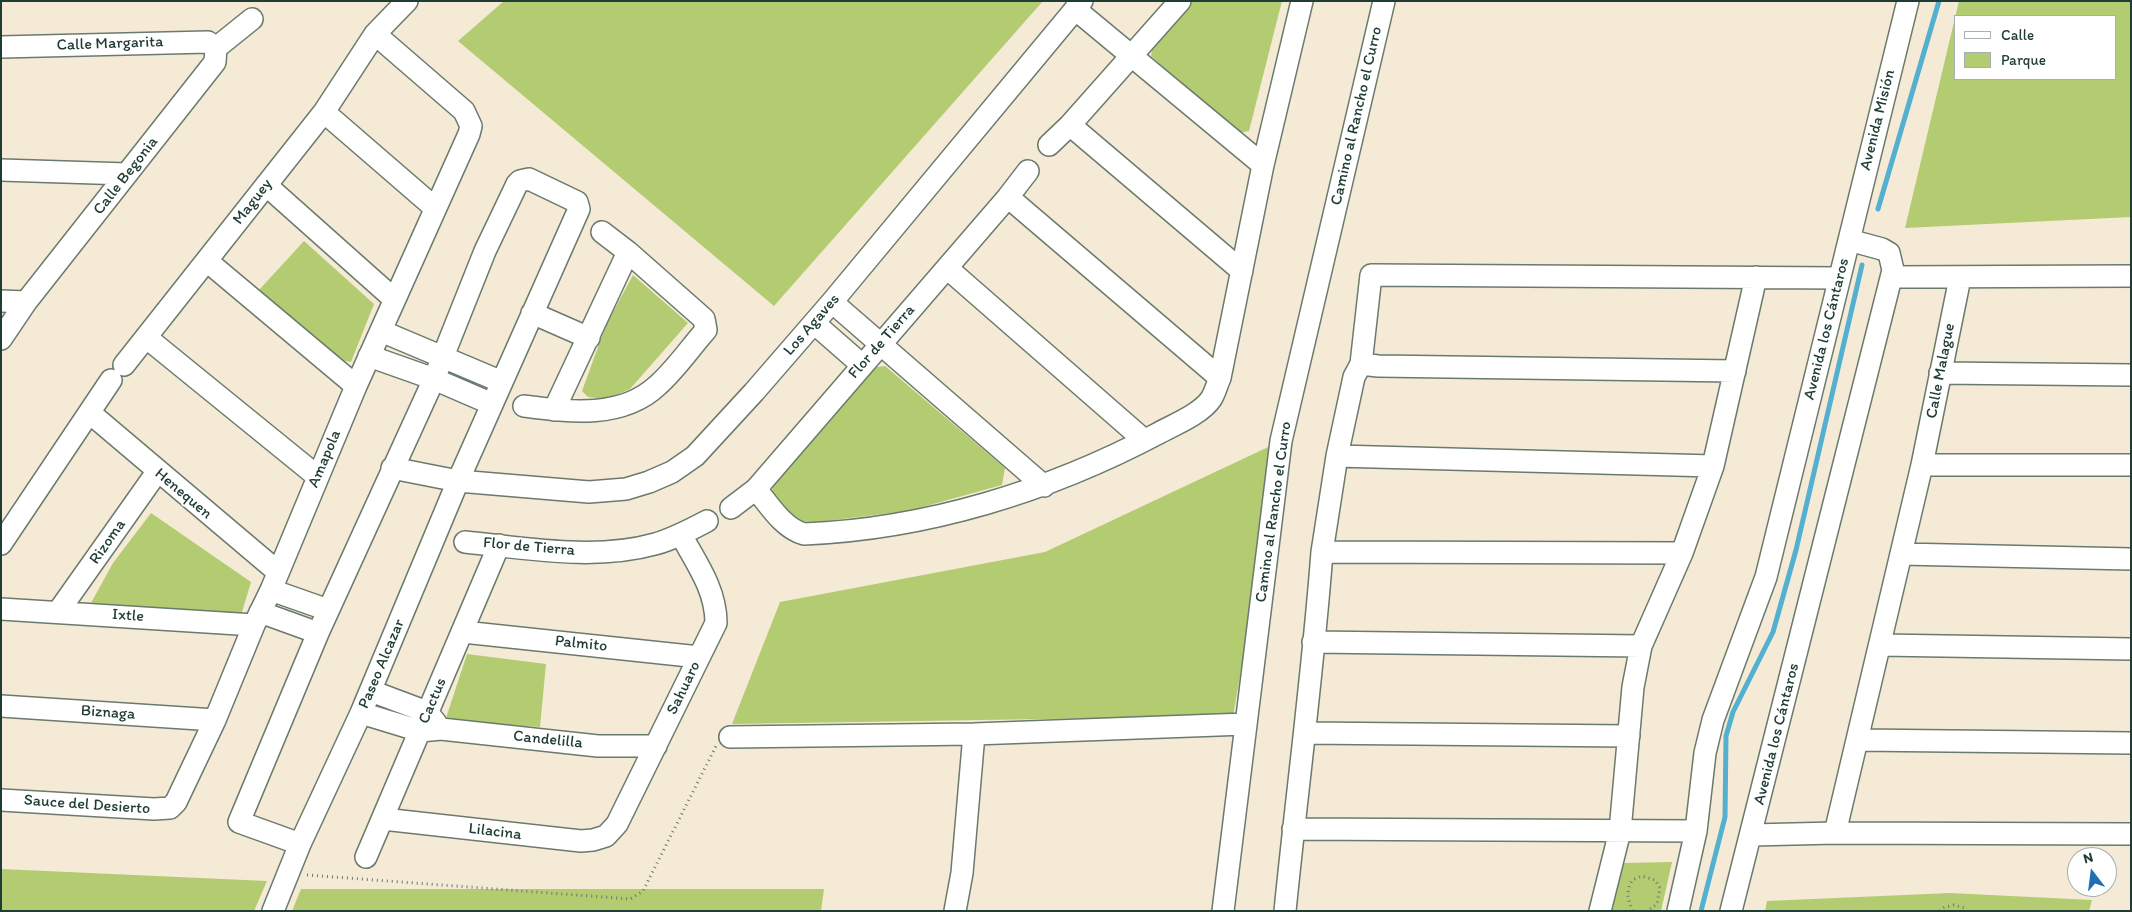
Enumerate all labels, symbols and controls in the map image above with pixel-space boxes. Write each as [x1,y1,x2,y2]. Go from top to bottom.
legend [1954,15,2117,80]
street label: Camino al Rancho el Curro [1327,25,1387,207]
text: Calle [2001,26,2034,44]
street label: Calle Margarita [56,33,164,55]
text: Parque [2001,51,2046,69]
street label: Avenida Misión [1856,68,1900,172]
street label: Calle Begonia [89,133,163,219]
street label: Maguey [229,175,277,229]
street label: Avenida los Cántaros [1800,256,1854,402]
street label: Los Agaves [780,290,844,360]
street label: Flor de Tierra [845,301,919,383]
street label: Calle Malague [1922,322,1960,420]
street label: Camino al Rancho el Curro [1252,420,1296,604]
street label: Amapola [304,427,346,491]
street label: Henequen [150,464,216,524]
street label: Rizoma [86,516,130,568]
street label: Flor de Tierra [482,533,576,561]
street label: Ixtle [111,605,145,627]
street label: Paseo Alcazar [355,616,409,712]
street label: Palmito [554,632,608,656]
street label: Sahuaro [663,658,705,718]
street label: Avenida los Cántaros [1750,661,1804,807]
street label: Cactus [415,675,451,727]
street label: Biznaga [80,702,136,724]
street label: Candelilla [512,727,584,753]
street label: Sauce del Desierto [23,791,151,819]
street label: Lilacina [467,819,523,845]
north arrow [2067,847,2117,897]
text: N [2081,849,2095,867]

